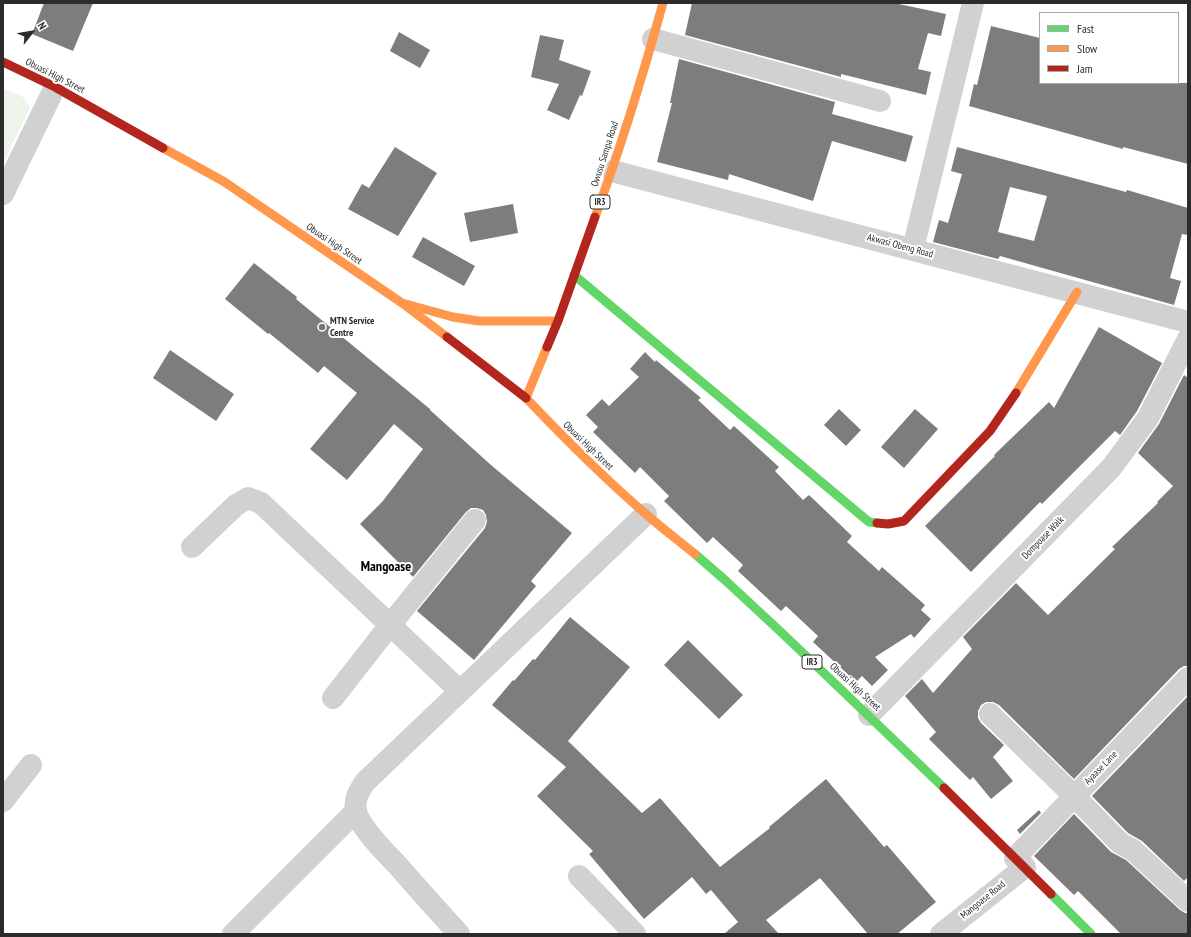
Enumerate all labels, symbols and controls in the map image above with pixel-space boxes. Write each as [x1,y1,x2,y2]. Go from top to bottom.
north arrow [12,12,52,52]
legend [1039,12,1179,84]
text: N [35,20,50,32]
text: Fast [1077,21,1094,36]
text: Slow [1077,41,1097,56]
street label: Obuasi High Street [23,56,87,96]
text: Jam [1077,61,1093,76]
street label: Owusu Sampa Road [589,120,621,188]
road number: IR3 [590,195,610,209]
street label: Obuasi High Street [304,221,364,267]
street label: Akwasi Obeng Road [866,231,934,261]
place label: MTN Service Centre [330,315,374,338]
marker: MTN Service Centre [317,322,327,332]
street label: Obuasi High Street [560,419,616,473]
street label: Dompoase Walk [1020,514,1066,562]
district label: Mangoase [361,559,411,575]
road number: IR3 [802,655,822,669]
street label: Obuasi High Street [827,660,883,714]
street label: Ayaase Lane [1082,749,1120,787]
street label: Mangoase Road [958,878,1008,922]

